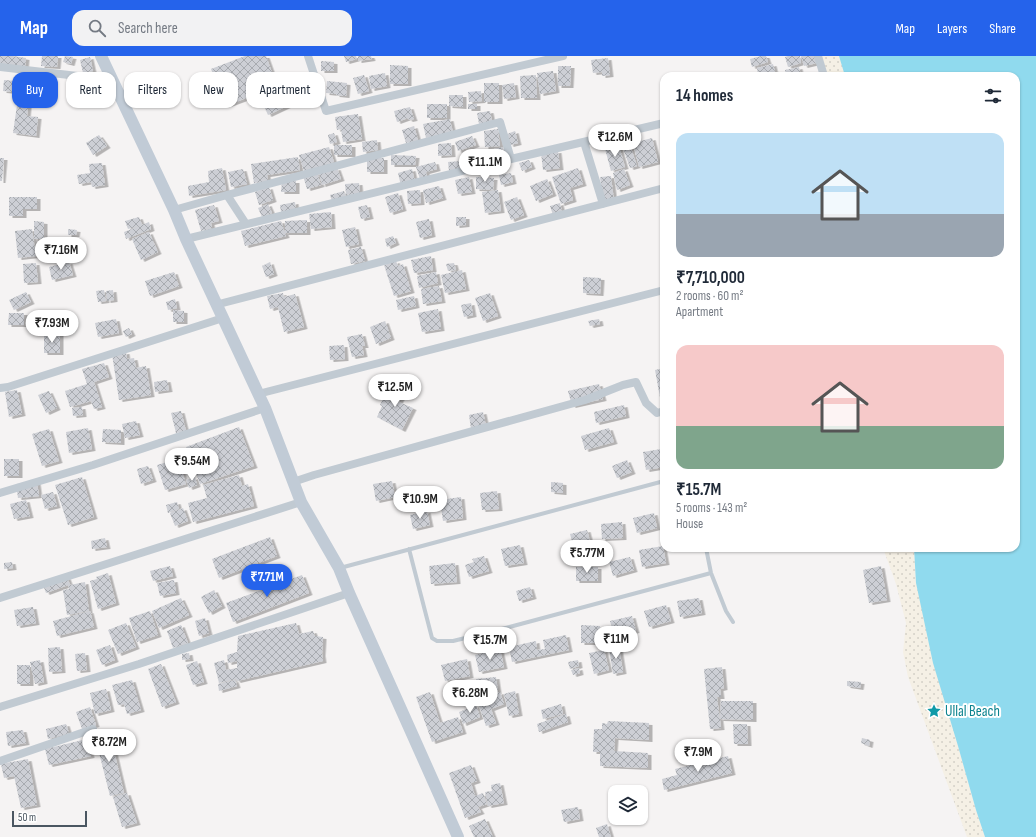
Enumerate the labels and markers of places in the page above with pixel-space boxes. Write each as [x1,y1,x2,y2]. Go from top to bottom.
pin: ₹12.6M [582,124,648,158]
pin: ₹11.1M [452,149,518,183]
pin: ₹7.16M [28,237,94,271]
pin: ₹7.93M [19,310,85,344]
pin: ₹12.5M [362,374,428,408]
pin: ₹9.54M [159,448,225,482]
pin: ₹10.9M [387,486,453,520]
pin: ₹5.77M [554,540,620,574]
pin: ₹7.71M [234,564,300,598]
pin: ₹11M [592,626,640,660]
pin: ₹15.7M [457,627,523,661]
pin: ₹6.28M [437,680,503,714]
place label: Ullal Beach [945,702,1000,721]
place icon: Ullal Beach [926,703,942,719]
pin: ₹8.72M [76,729,142,763]
pin: ₹7.9M [670,739,726,773]

